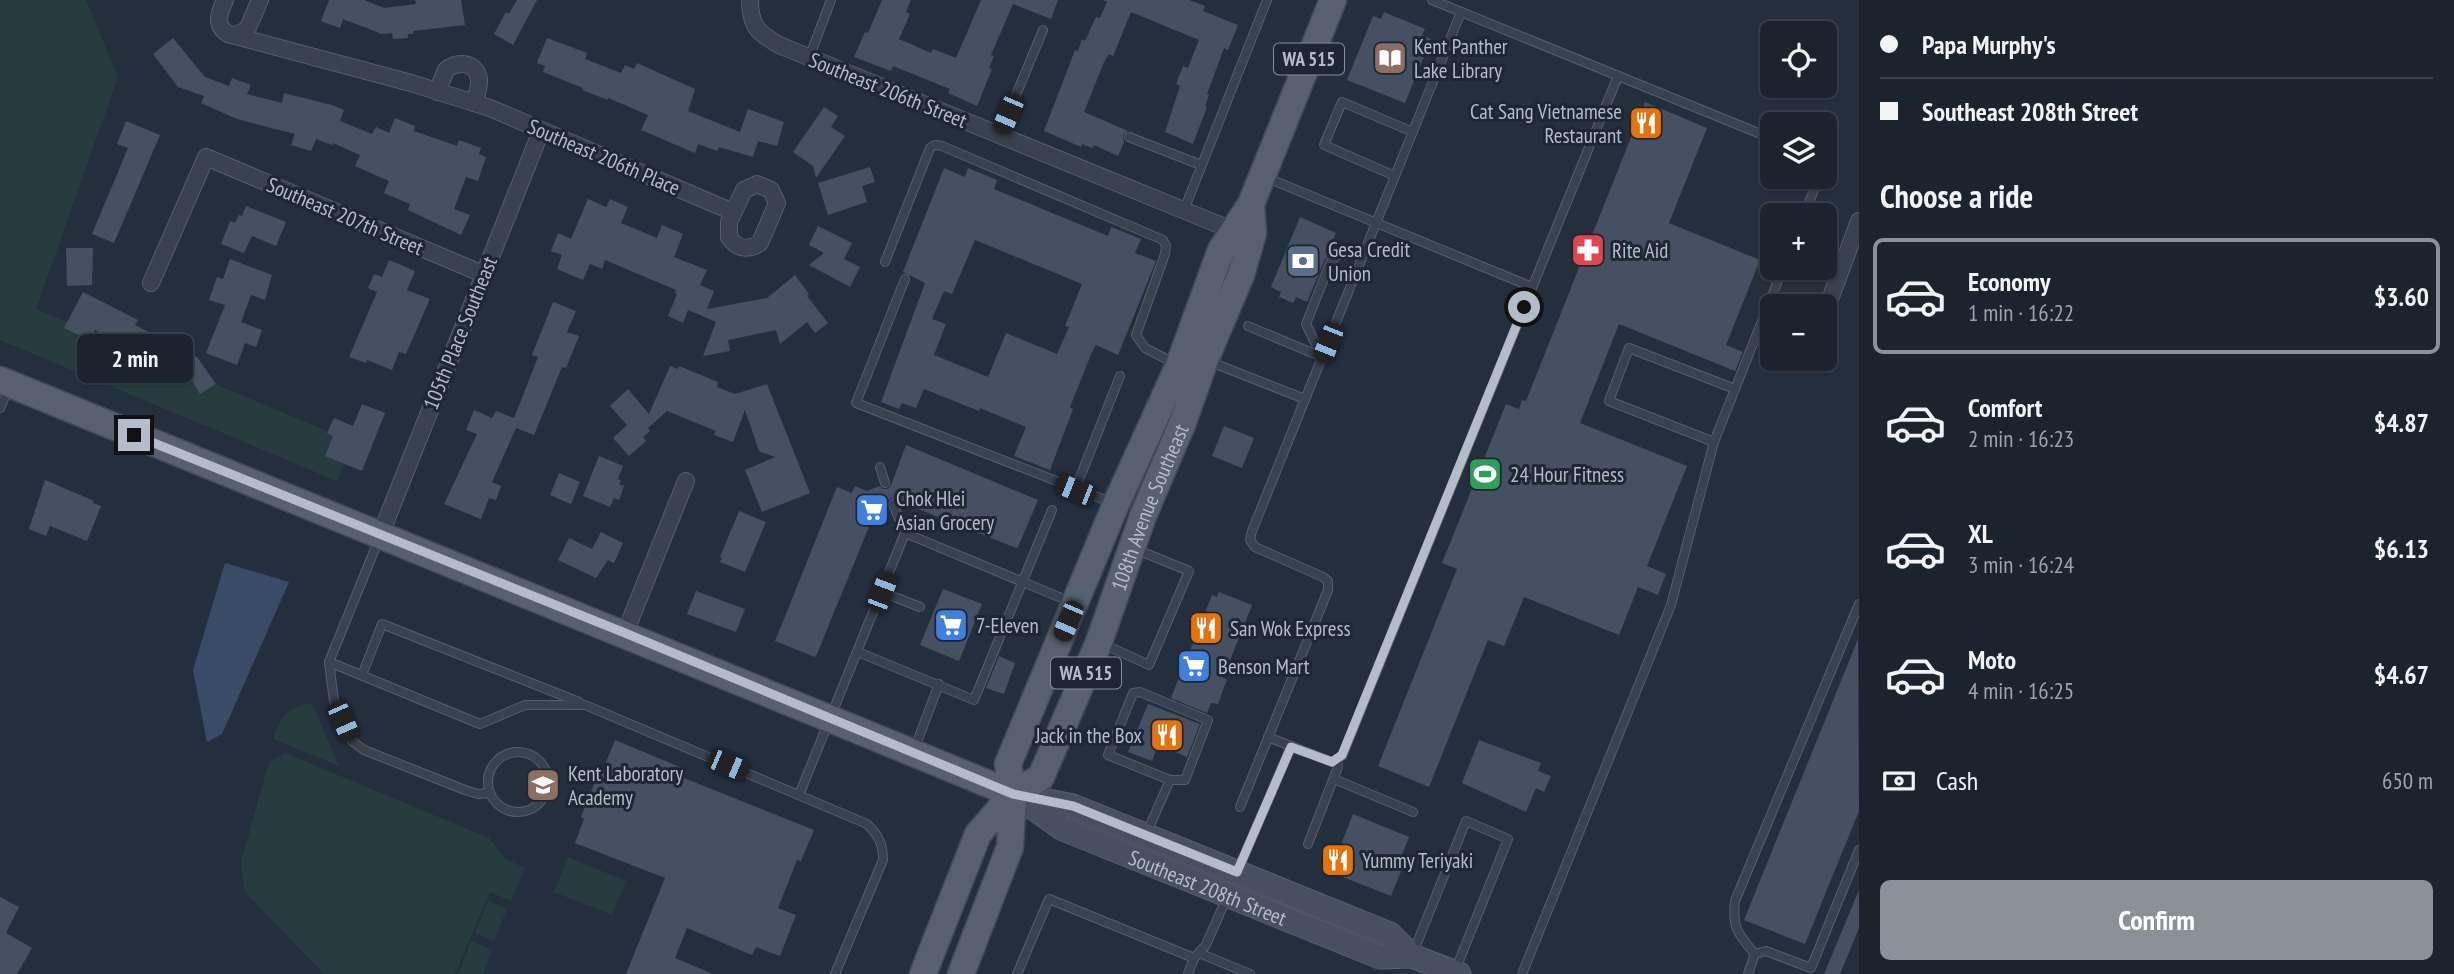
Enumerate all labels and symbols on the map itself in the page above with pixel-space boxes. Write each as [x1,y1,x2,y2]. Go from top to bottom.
place label: Kent Panther Lake Library [1414,33,1508,84]
library icon: Kent Panther Lake Library [1371,39,1409,77]
road number: WA 515 [1274,44,1344,74]
street label: Southeast 206th Street [805,46,971,134]
car [991,91,1026,137]
place label: Cat Sang Vietnamese Restaurant [1470,98,1622,149]
restaurant icon: Cat Sang Vietnamese Restaurant [1627,104,1665,142]
street label: Southeast 206th Place [524,113,684,201]
street label: Southeast 207th Street [263,171,428,261]
pharmacy icon: Rite Aid [1569,231,1607,269]
place label: Gesa Credit Union [1328,236,1410,287]
place label: Rite Aid [1612,237,1668,264]
bank icon: Gesa Credit Union [1284,242,1322,280]
street label: 105th Place Southeast [417,252,503,414]
route start [1508,291,1540,323]
car [1311,320,1346,366]
callout: 2 min [76,334,192,382]
route end [118,419,150,451]
street label: 108th Avenue Southeast [1104,420,1194,594]
sports icon: 24 Hour Fitness [1466,455,1504,493]
place label: 24 Hour Fitness [1510,461,1624,488]
car [1052,472,1099,508]
place label: Chok Hlei Asian Grocery [896,485,994,536]
supermarket icon: Chok Hlei Asian Grocery [853,491,891,529]
car [865,569,900,615]
car [1051,598,1086,644]
supermarket icon: 7-Eleven [932,606,970,644]
restaurant icon: San Wok Express [1187,609,1225,647]
place label: 7-Eleven [976,612,1039,639]
place label: San Wok Express [1230,615,1351,642]
supermarket icon: Benson Mart [1175,647,1213,685]
place label: Benson Mart [1218,653,1310,680]
road number: WA 515 [1051,658,1121,688]
car [325,698,362,744]
restaurant icon: Jack in the Box [1148,716,1186,754]
place label: Jack in the Box [1034,722,1142,749]
car [705,747,752,783]
place label: Kent Laboratory Academy [568,760,683,811]
school or university icon: Kent Laboratory Academy [524,766,562,804]
restaurant icon: Yummy Teriyaki [1319,841,1357,879]
street label: Southeast 208th Street [1125,843,1291,931]
place label: Yummy Teriyaki [1362,847,1473,874]

